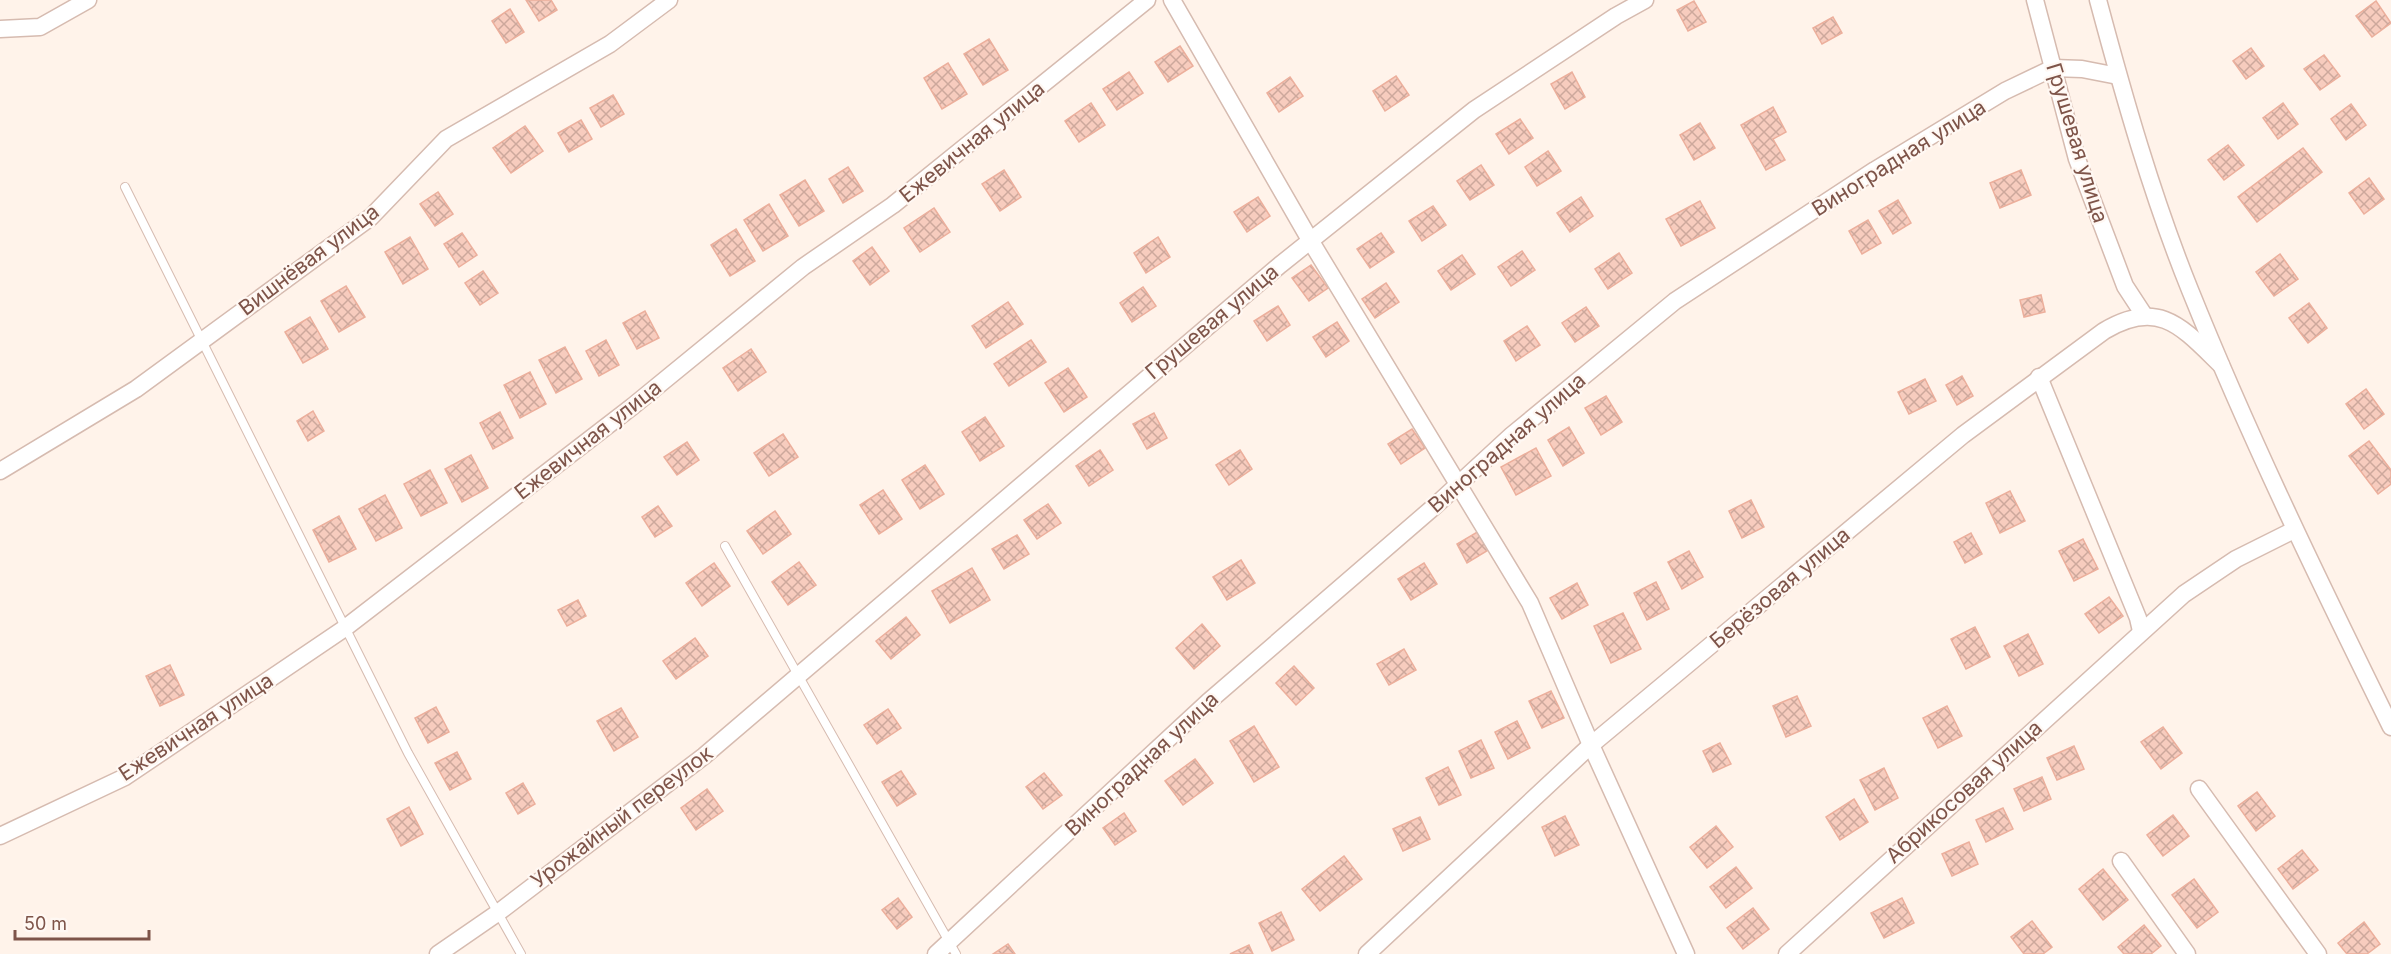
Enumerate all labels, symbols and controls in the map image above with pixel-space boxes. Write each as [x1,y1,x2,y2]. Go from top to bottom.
street label: Грушевая улица [2041,60,2114,226]
street label: Ежевичная улица [894,75,1049,208]
street label: Виноградная улица [1807,94,1990,221]
street label: Вишнёвая улица [234,199,384,320]
street label: Грушевая улица [1140,259,1283,384]
street label: Виноградная улица [1423,368,1590,518]
street label: Ежевичная улица [509,375,666,505]
street label: Берёзовая улица [1705,522,1855,653]
street label: Ежевичная улица [114,667,278,786]
street label: Виноградная улица [1060,686,1223,841]
street label: Абрикосовая улица [1881,715,2047,868]
street label: Урожайный переулок [526,740,718,893]
scale bar [15,903,148,941]
text: 50 m [24,913,67,934]

